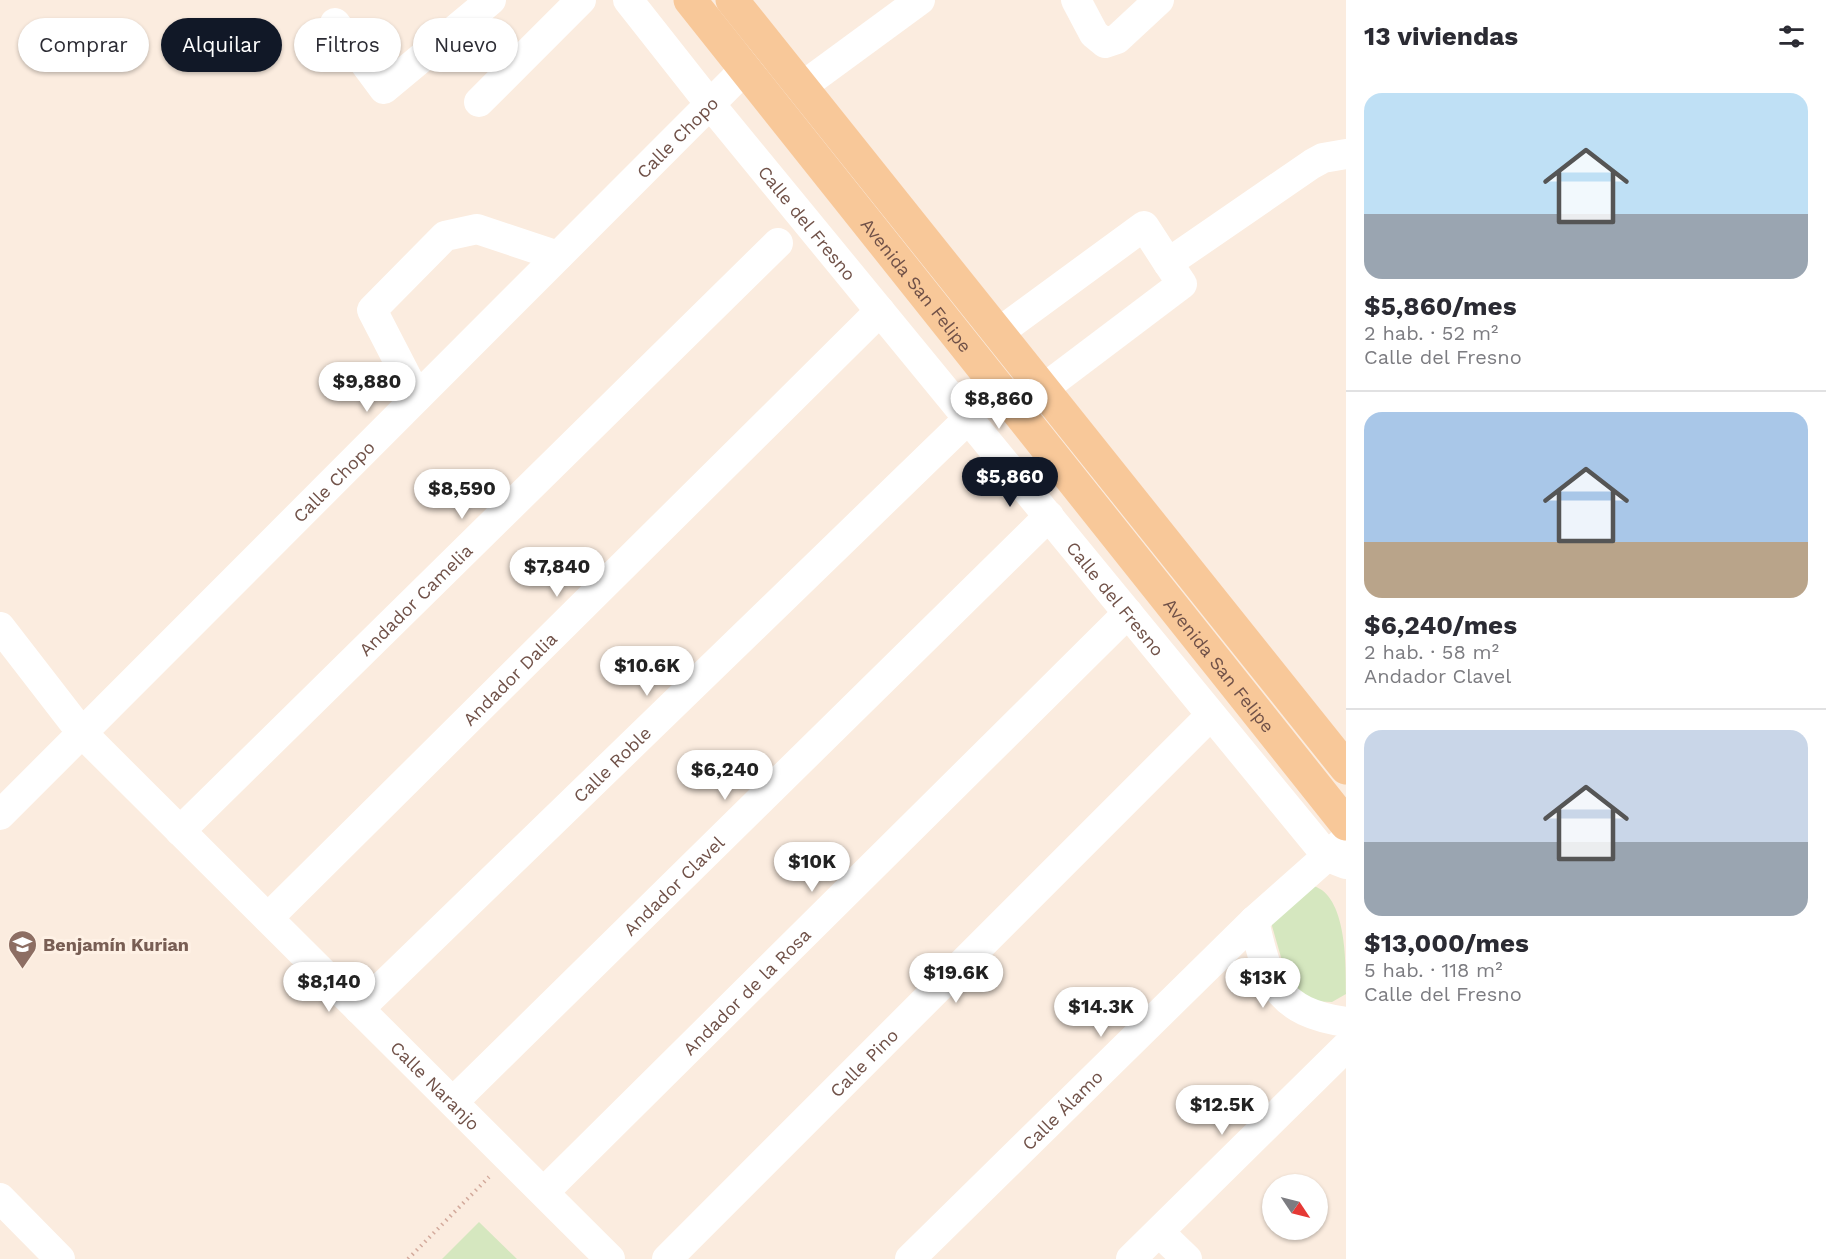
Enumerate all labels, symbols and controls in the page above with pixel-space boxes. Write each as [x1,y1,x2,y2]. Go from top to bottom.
chip: Comprar [18,18,149,72]
chip: Alquilar [161,18,282,72]
chip: Filtros [294,18,401,72]
chip: Nuevo [413,18,518,72]
icon: filters [1775,20,1808,53]
text: 13 viviendas [1364,21,1518,51]
street label: Calle Chopo [632,92,722,182]
icon: home [1532,132,1640,240]
street label: Calle del Fresno [754,161,861,284]
street label: Avenida San Felipe [857,214,976,356]
text: $5,860/mes [1364,291,1517,321]
text: 2 hab. · 52 m² [1364,321,1498,345]
text: Calle del Fresno [1364,345,1522,369]
pin: $9,880 [318,362,416,413]
text: $9,880 [333,369,401,393]
pin: $8,860 [950,379,1048,430]
text: $8,860 [965,386,1033,410]
street label: Calle Chopo [288,436,379,526]
icon: home [1532,451,1640,559]
pin: $5,860 [961,457,1059,508]
text: $5,860 [976,464,1044,488]
pin: $8,590 [413,469,511,520]
text: $8,590 [428,476,496,500]
street label: Calle del Fresno [1063,537,1169,660]
street label: Andador Camelia [354,539,476,660]
pin: $7,840 [508,547,606,598]
text: $7,840 [524,554,590,578]
street label: Avenida San Felipe [1160,594,1279,736]
text: $6,240/mes [1364,610,1517,640]
street label: Andador Dalia [458,628,561,729]
text: 2 hab. · 58 m² [1364,640,1499,664]
pin: $10.6K [598,646,696,697]
text: $10.6K [614,653,680,677]
text: Andador Clavel [1364,664,1511,688]
street label: Calle Roble [569,722,655,806]
pin: $6,240 [676,750,774,801]
text: $6,240 [691,757,759,781]
icon: home [1532,769,1640,877]
street label: Andador Clavel [619,831,728,939]
pin: $10K [776,842,848,893]
text: $10K [788,849,836,873]
street label: Andador de la Rosa [678,924,815,1059]
school or university icon: Benjamín Kurian [6,928,38,970]
text: $13,000/mes [1364,928,1529,958]
place label: Benjamín Kurian [43,934,189,955]
pin: $19.6K [907,953,1005,1004]
pin: $13K [1227,958,1299,1009]
text: 5 hab. · 118 m² [1364,958,1502,982]
text: $19.6K [923,960,989,984]
pin: $8,140 [280,962,378,1013]
text: $13K [1239,965,1287,989]
text: $8,140 [297,969,361,993]
text: Calle del Fresno [1364,982,1522,1006]
pin: $14.3K [1052,987,1150,1038]
text: $14.3K [1068,994,1134,1018]
street label: Calle Pino [825,1024,902,1101]
street label: Calle Naranjo [386,1036,485,1134]
street label: Calle Álamo [1017,1065,1107,1154]
pin: $12.5K [1173,1085,1271,1136]
text: $12.5K [1190,1092,1254,1116]
north arrow [1262,1174,1328,1240]
map controls [1262,1174,1328,1240]

